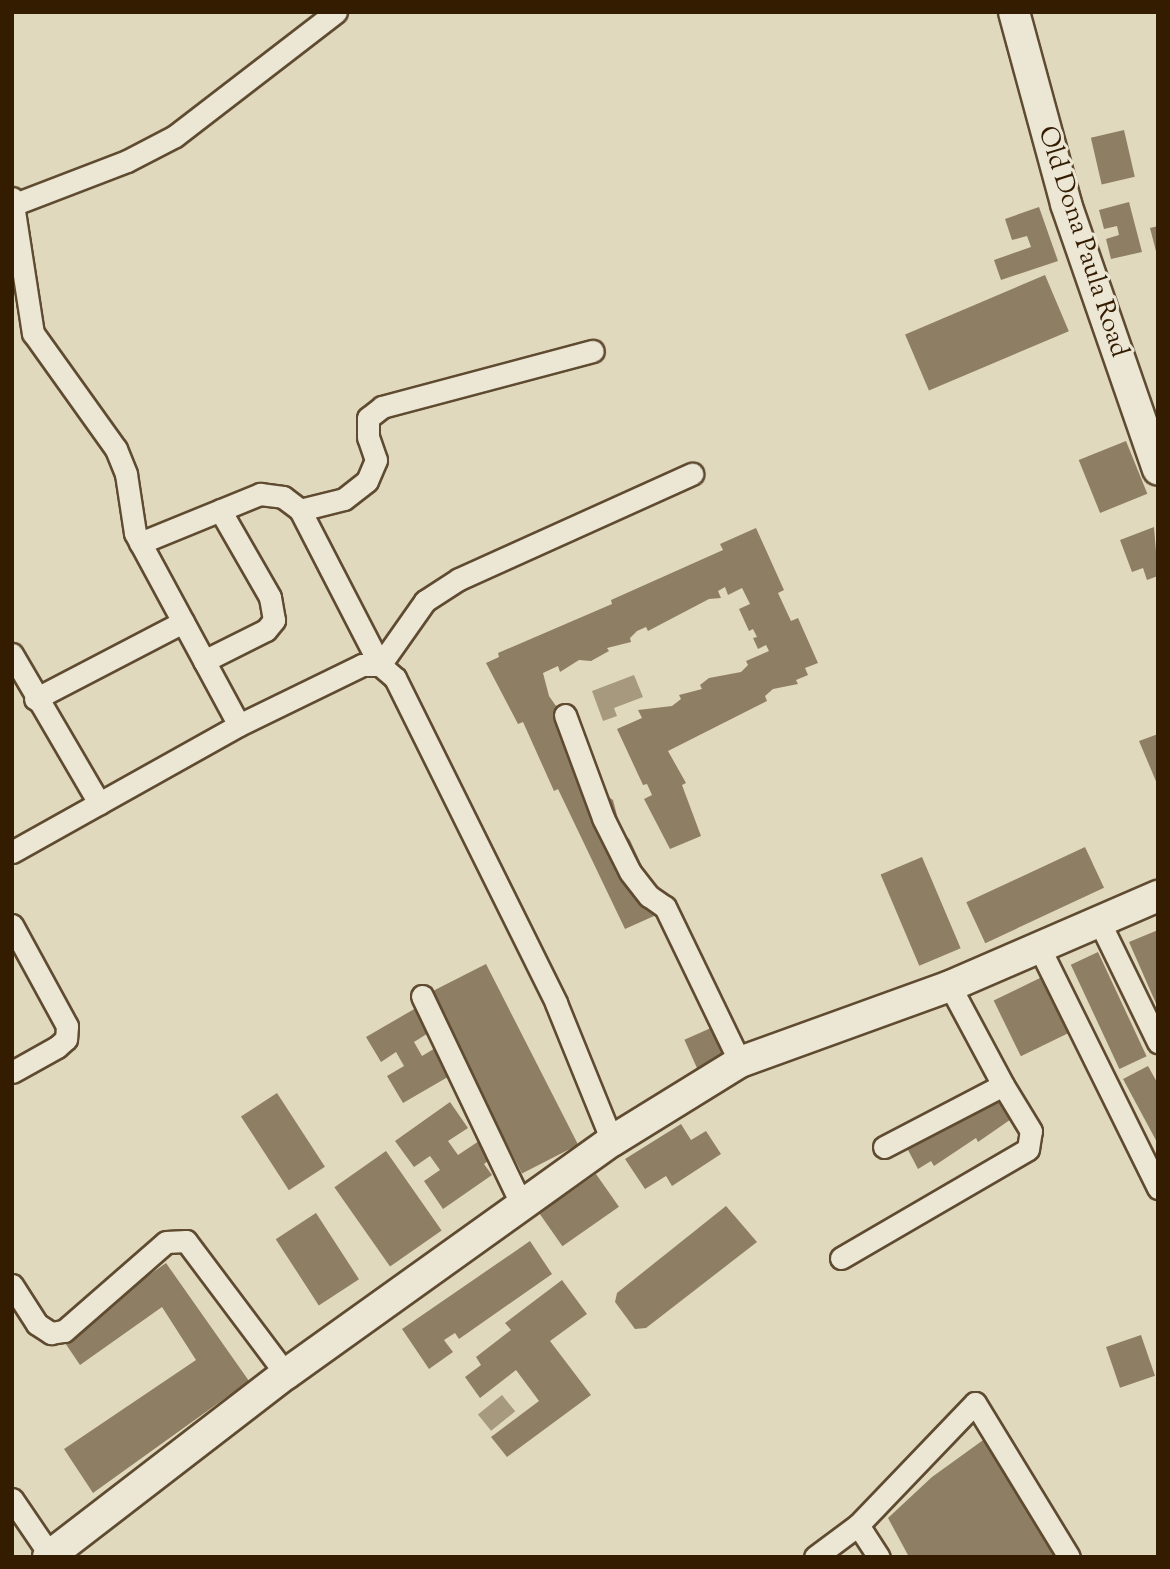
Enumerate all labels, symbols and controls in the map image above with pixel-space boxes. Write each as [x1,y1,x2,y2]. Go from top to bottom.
street label: Old Dona Paula Road [1030,122,1134,362]

